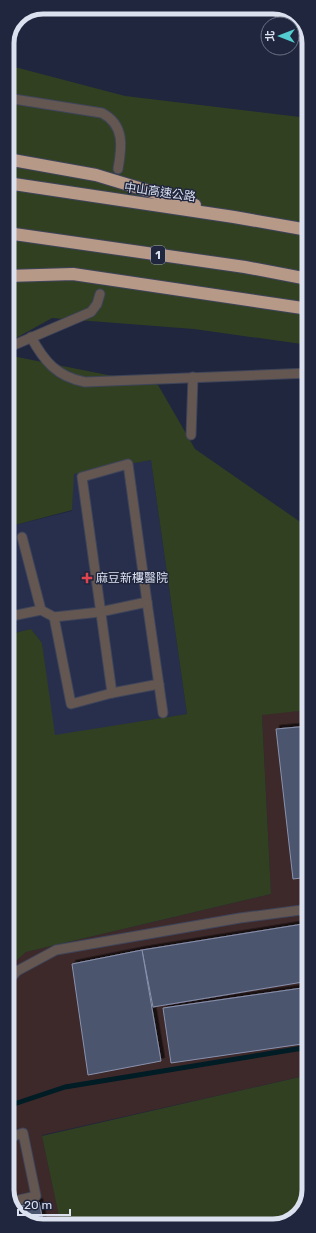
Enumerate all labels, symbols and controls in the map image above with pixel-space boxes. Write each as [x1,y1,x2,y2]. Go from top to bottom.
north arrow [260,16,300,56]
text: 北 [264,31,277,42]
street label: 中山高速公路 [123,180,197,204]
road number: 1 [151,246,165,264]
place label: 麻豆新樓醫院 [96,571,168,585]
marker: 麻豆新樓醫院 [81,572,93,584]
scale bar [18,1191,70,1217]
text: 20 m [24,1198,52,1212]

